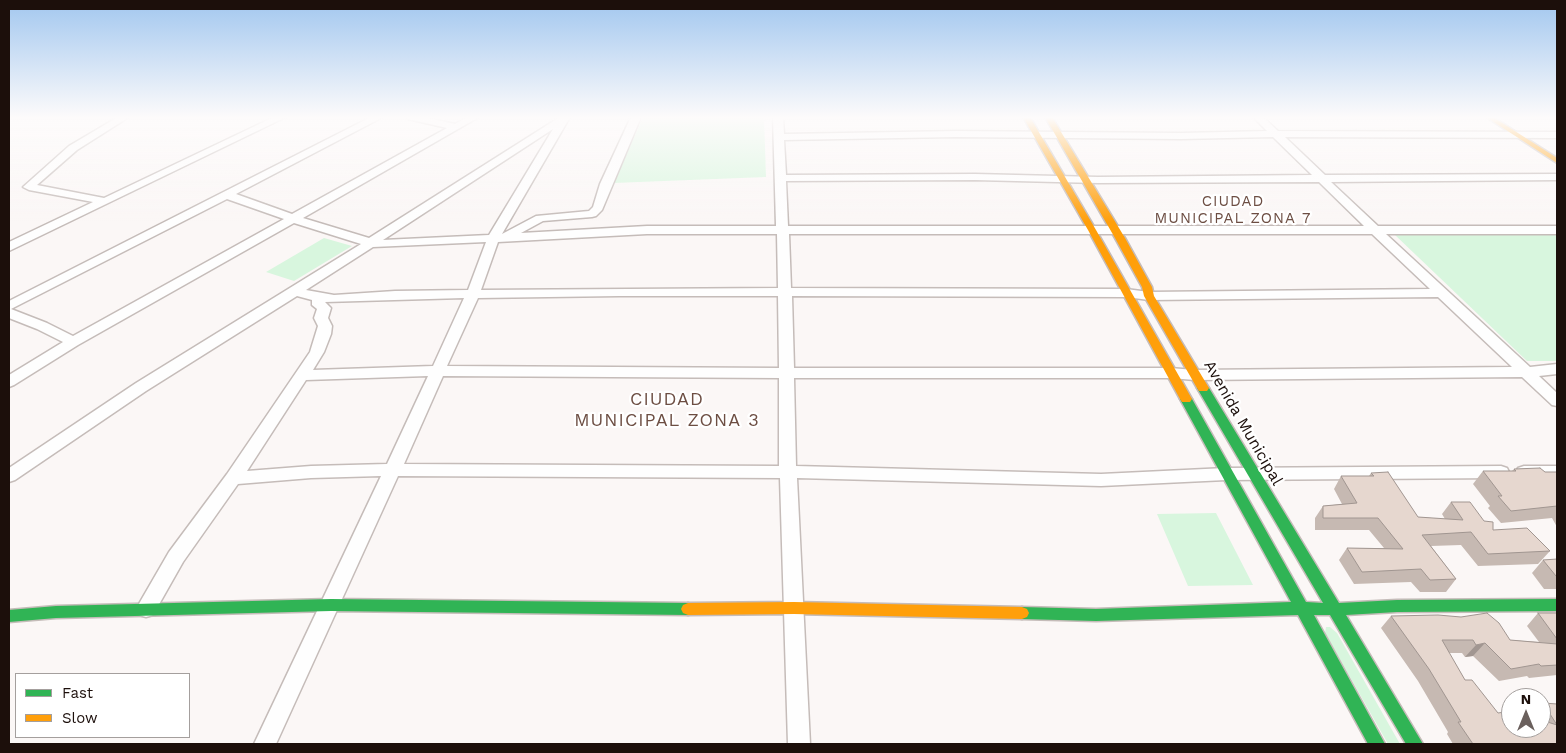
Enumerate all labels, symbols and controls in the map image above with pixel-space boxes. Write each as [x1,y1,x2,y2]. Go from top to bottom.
district label: CIUDAD MUNICIPAL ZONA 7 [1153,193,1313,228]
street label: Avenida Municipal [1199,357,1287,489]
district label: CIUDAD MUNICIPAL ZONA 3 [572,389,762,432]
legend [15,673,190,738]
text: Fast [62,684,93,702]
north arrow [1501,688,1551,738]
text: N [1521,691,1531,707]
text: Slow [62,709,98,727]

